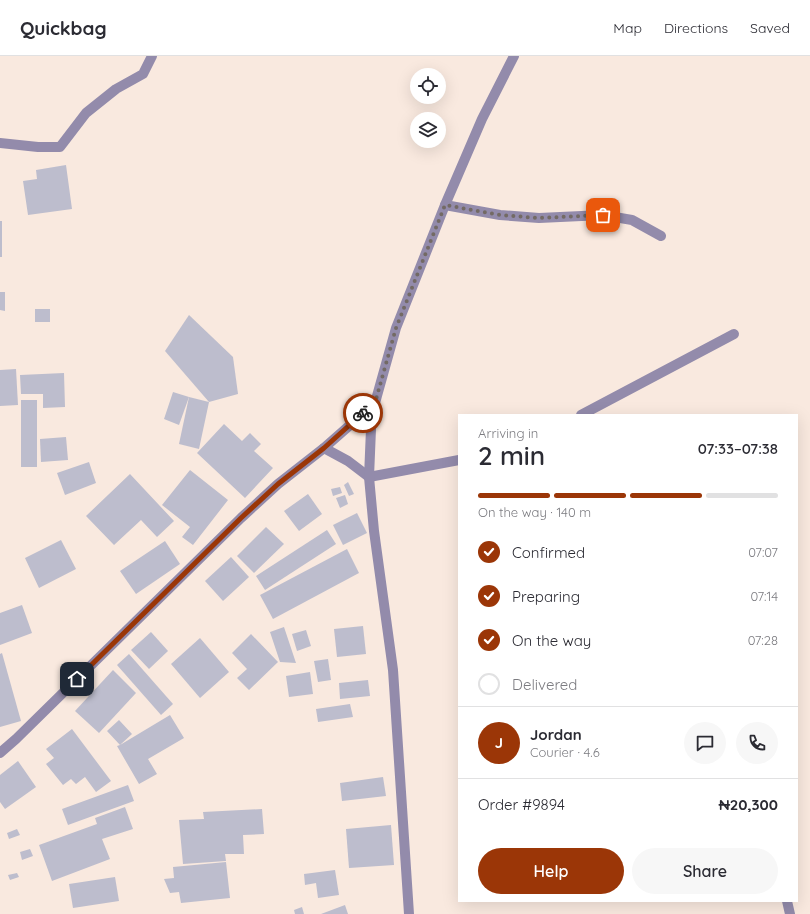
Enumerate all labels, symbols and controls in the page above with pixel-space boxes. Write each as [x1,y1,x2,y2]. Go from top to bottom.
text: Quickbag [20,16,107,40]
text: Map [613,19,642,37]
text: Directions [664,19,728,37]
text: Saved [750,19,790,37]
map controls [410,68,446,148]
button: locate [410,68,446,104]
button: layers [410,112,446,148]
pin [586,198,620,232]
icon: bag [592,204,614,226]
courier [343,393,383,433]
icon: bike [352,402,374,424]
text: Arriving in [478,425,538,441]
text: 2 min [478,439,545,472]
text: 07:33–07:38 [698,439,778,458]
text: On the way · 140 m [478,504,591,520]
icon: check [478,541,500,563]
text: Confirmed [512,543,585,562]
text: 07:07 [748,544,778,560]
icon: check [478,585,500,607]
text: Preparing [512,587,580,606]
text: 07:14 [750,588,778,604]
icon: check [478,629,500,651]
text: On the way [512,631,591,650]
text: 07:28 [748,632,778,648]
pin [60,662,94,696]
icon: home [66,668,88,690]
text: Delivered [512,675,577,694]
button: chat [684,722,726,764]
button: phone [736,722,778,764]
text: Jordan [530,725,582,744]
text: J [495,733,503,752]
text: Courier · 4.6 [530,744,600,760]
text: Order #9894 [478,795,565,814]
text: ₦20,300 [719,795,778,814]
button: Help [478,848,624,894]
button: Share [632,848,778,894]

